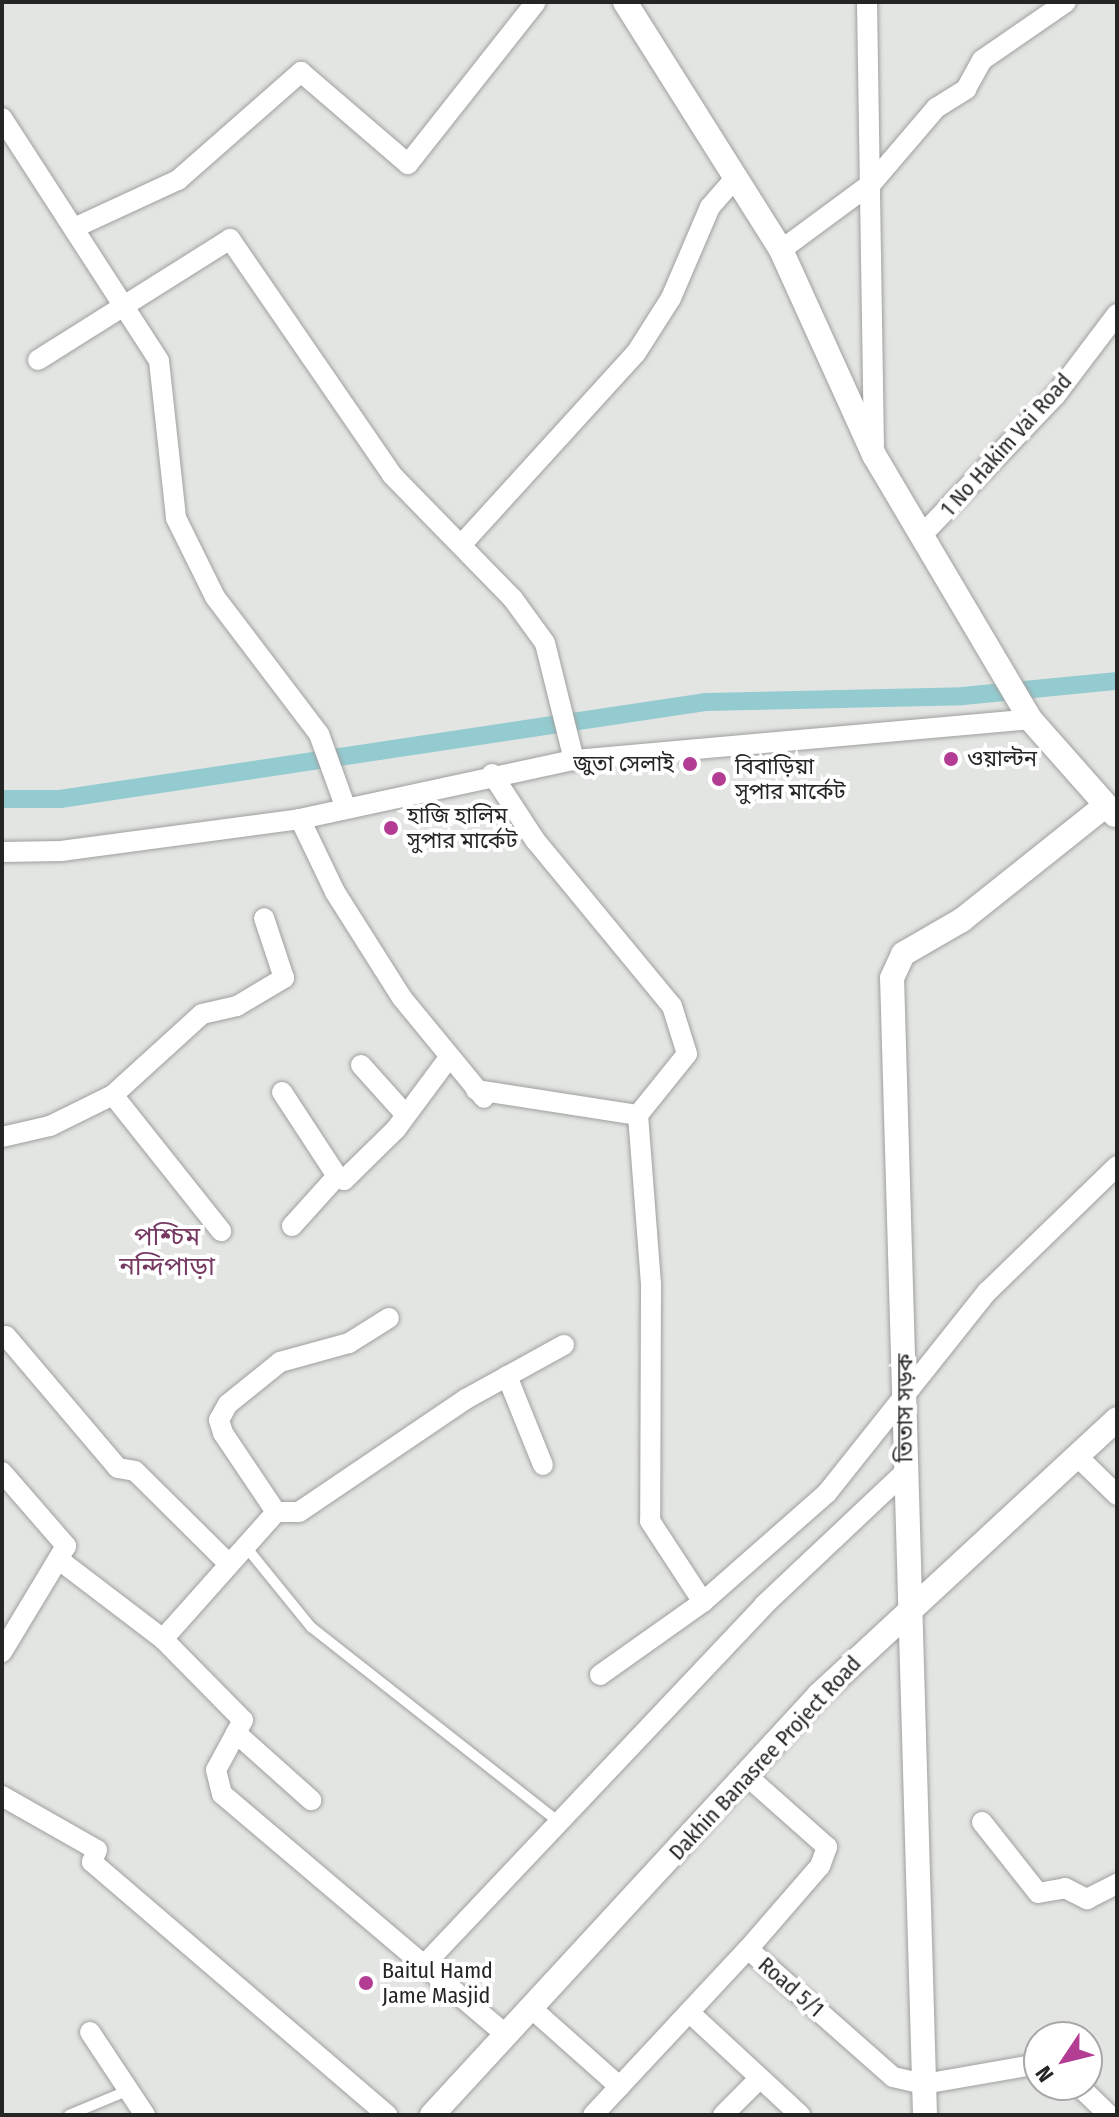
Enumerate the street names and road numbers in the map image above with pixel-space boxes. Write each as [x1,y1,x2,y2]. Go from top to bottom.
street label: 1 No Hakim Vai Road [935,368,1077,522]
street label: তিতাস সড়ক [892,1354,918,1462]
street label: Dakhin Banasree Project Road [663,1650,867,1866]
street label: Road 5/1 [753,1951,829,2023]

